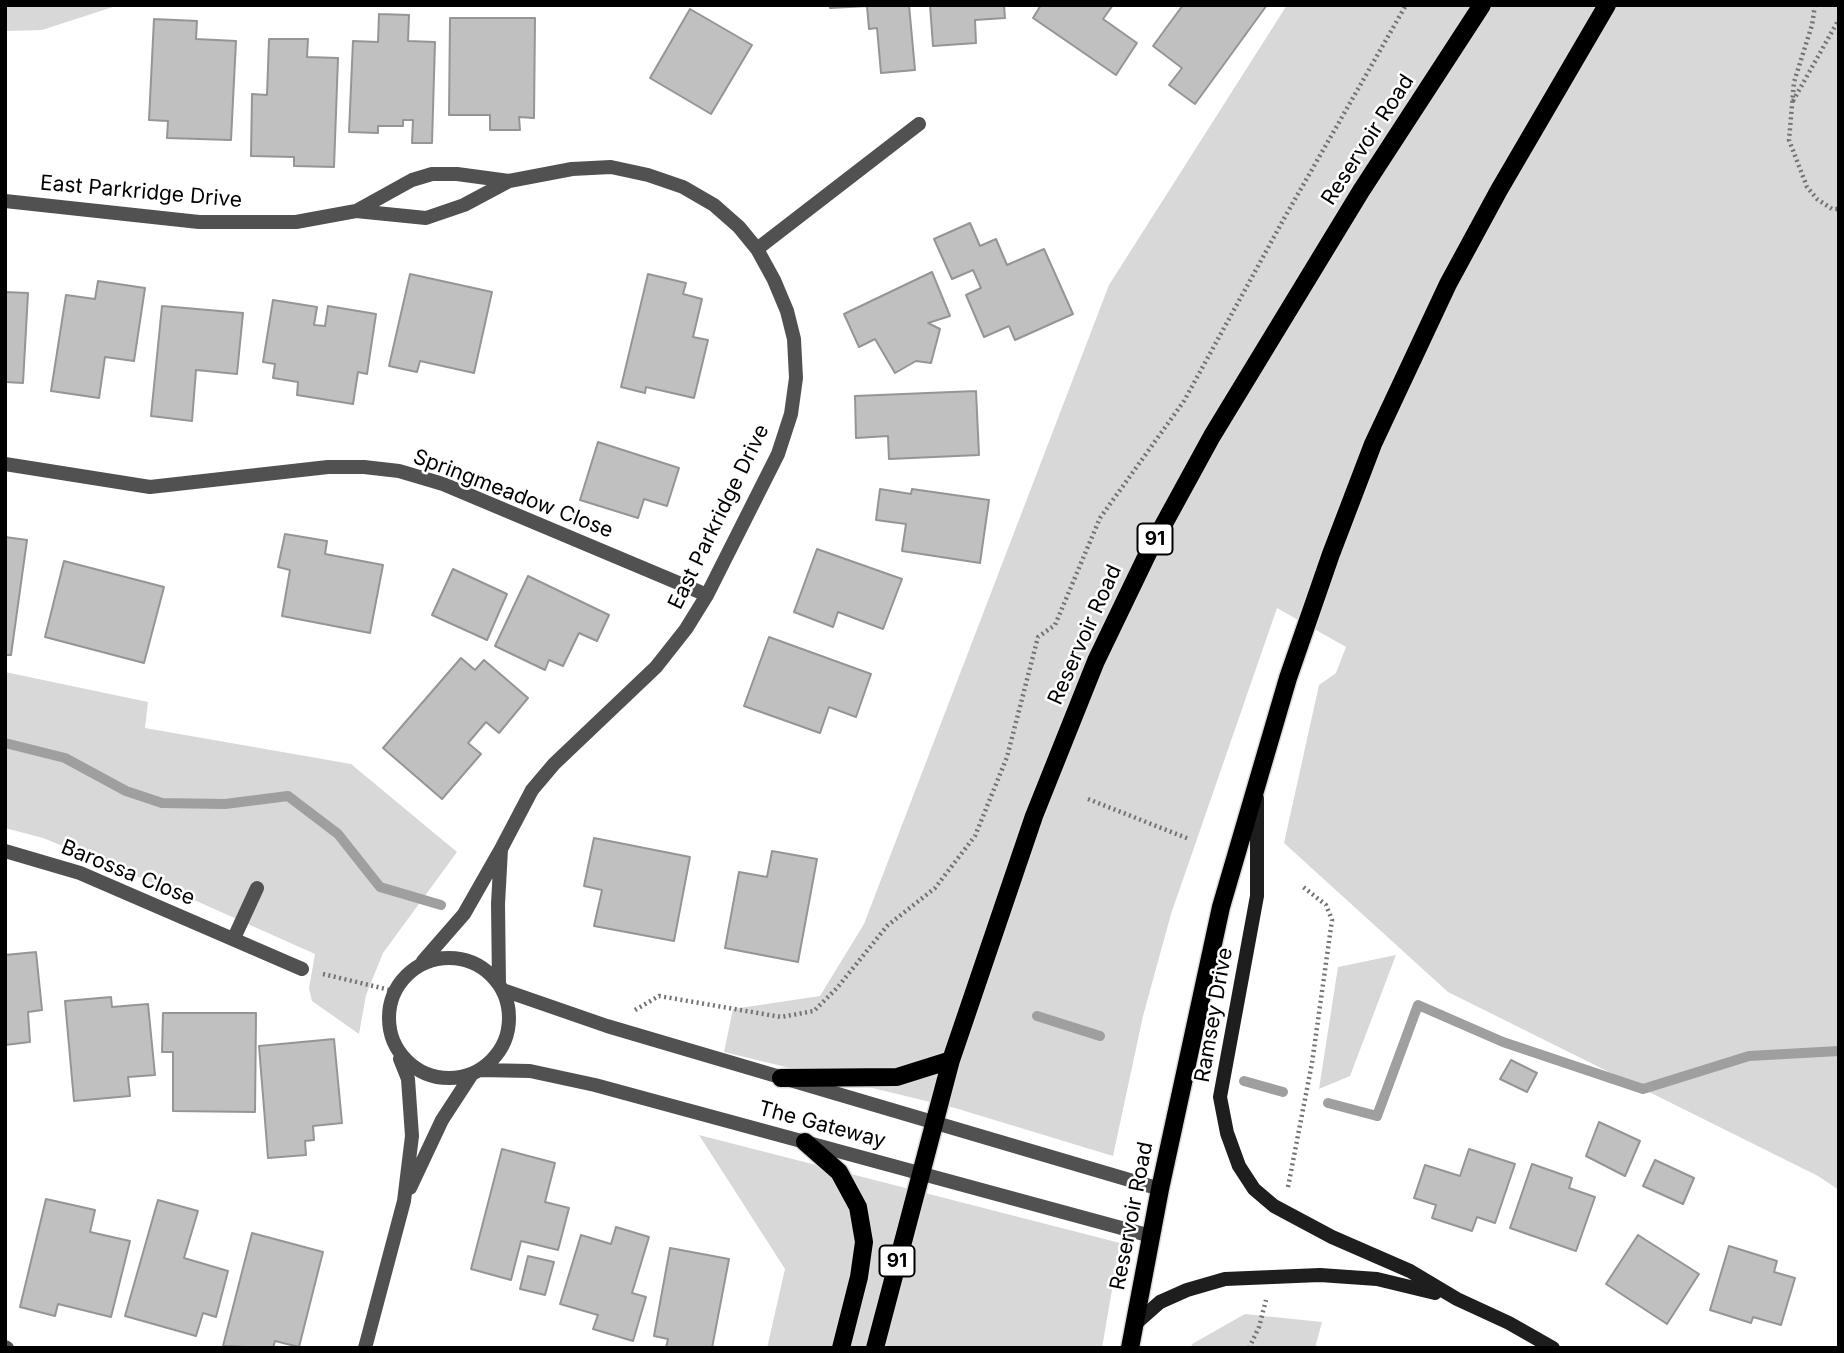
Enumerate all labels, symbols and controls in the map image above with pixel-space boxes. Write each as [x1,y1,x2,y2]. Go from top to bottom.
street label: Reservoir Road [1316,70,1420,210]
street label: East Parkridge Drive [39,171,243,213]
street label: East Parkridge Drive [663,420,775,614]
street label: Springmeadow Close [409,444,617,544]
road number: 91 [1138,524,1172,554]
street label: Reservoir Road [1043,561,1127,709]
street label: Barossa Close [57,835,199,911]
street label: Ramsey Drive [1190,946,1238,1084]
street label: The Gateway [756,1096,888,1154]
street label: Reservoir Road [1105,1140,1159,1292]
road number: 91 [880,1246,914,1276]

